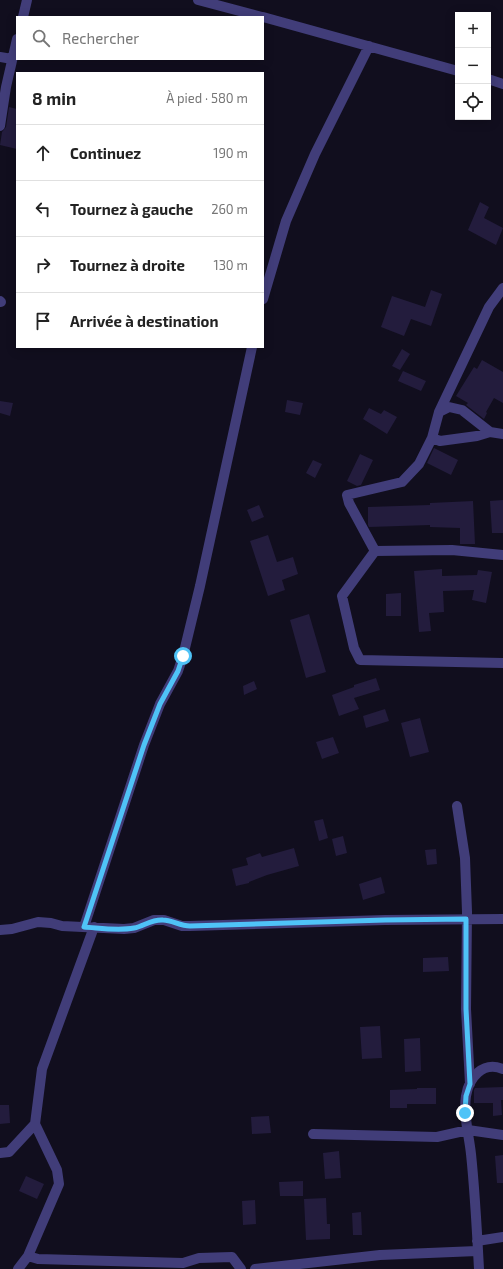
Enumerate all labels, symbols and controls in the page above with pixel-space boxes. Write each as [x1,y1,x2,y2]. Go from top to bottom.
map controls [455,12,491,120]
button: + [455,12,491,48]
search box [16,16,264,60]
icon: search [30,27,52,49]
text: Rechercher [62,29,139,47]
button: − [455,48,491,84]
button: locate [455,84,491,120]
text: 8 min [32,88,76,108]
text: À pied · 580 m [166,90,248,106]
icon: ahead [32,142,54,164]
text: Continuez [70,144,141,162]
text: 190 m [213,145,248,161]
icon: left [32,198,54,220]
text: Tournez à gauche [70,200,193,218]
text: 260 m [211,201,248,217]
icon: right [32,254,54,276]
text: Tournez à droite [70,256,185,274]
text: 130 m [213,257,248,273]
icon: arrive [32,310,54,332]
text: Arrivée à destination [70,312,218,330]
route start [174,647,192,665]
route end [456,1104,474,1122]

